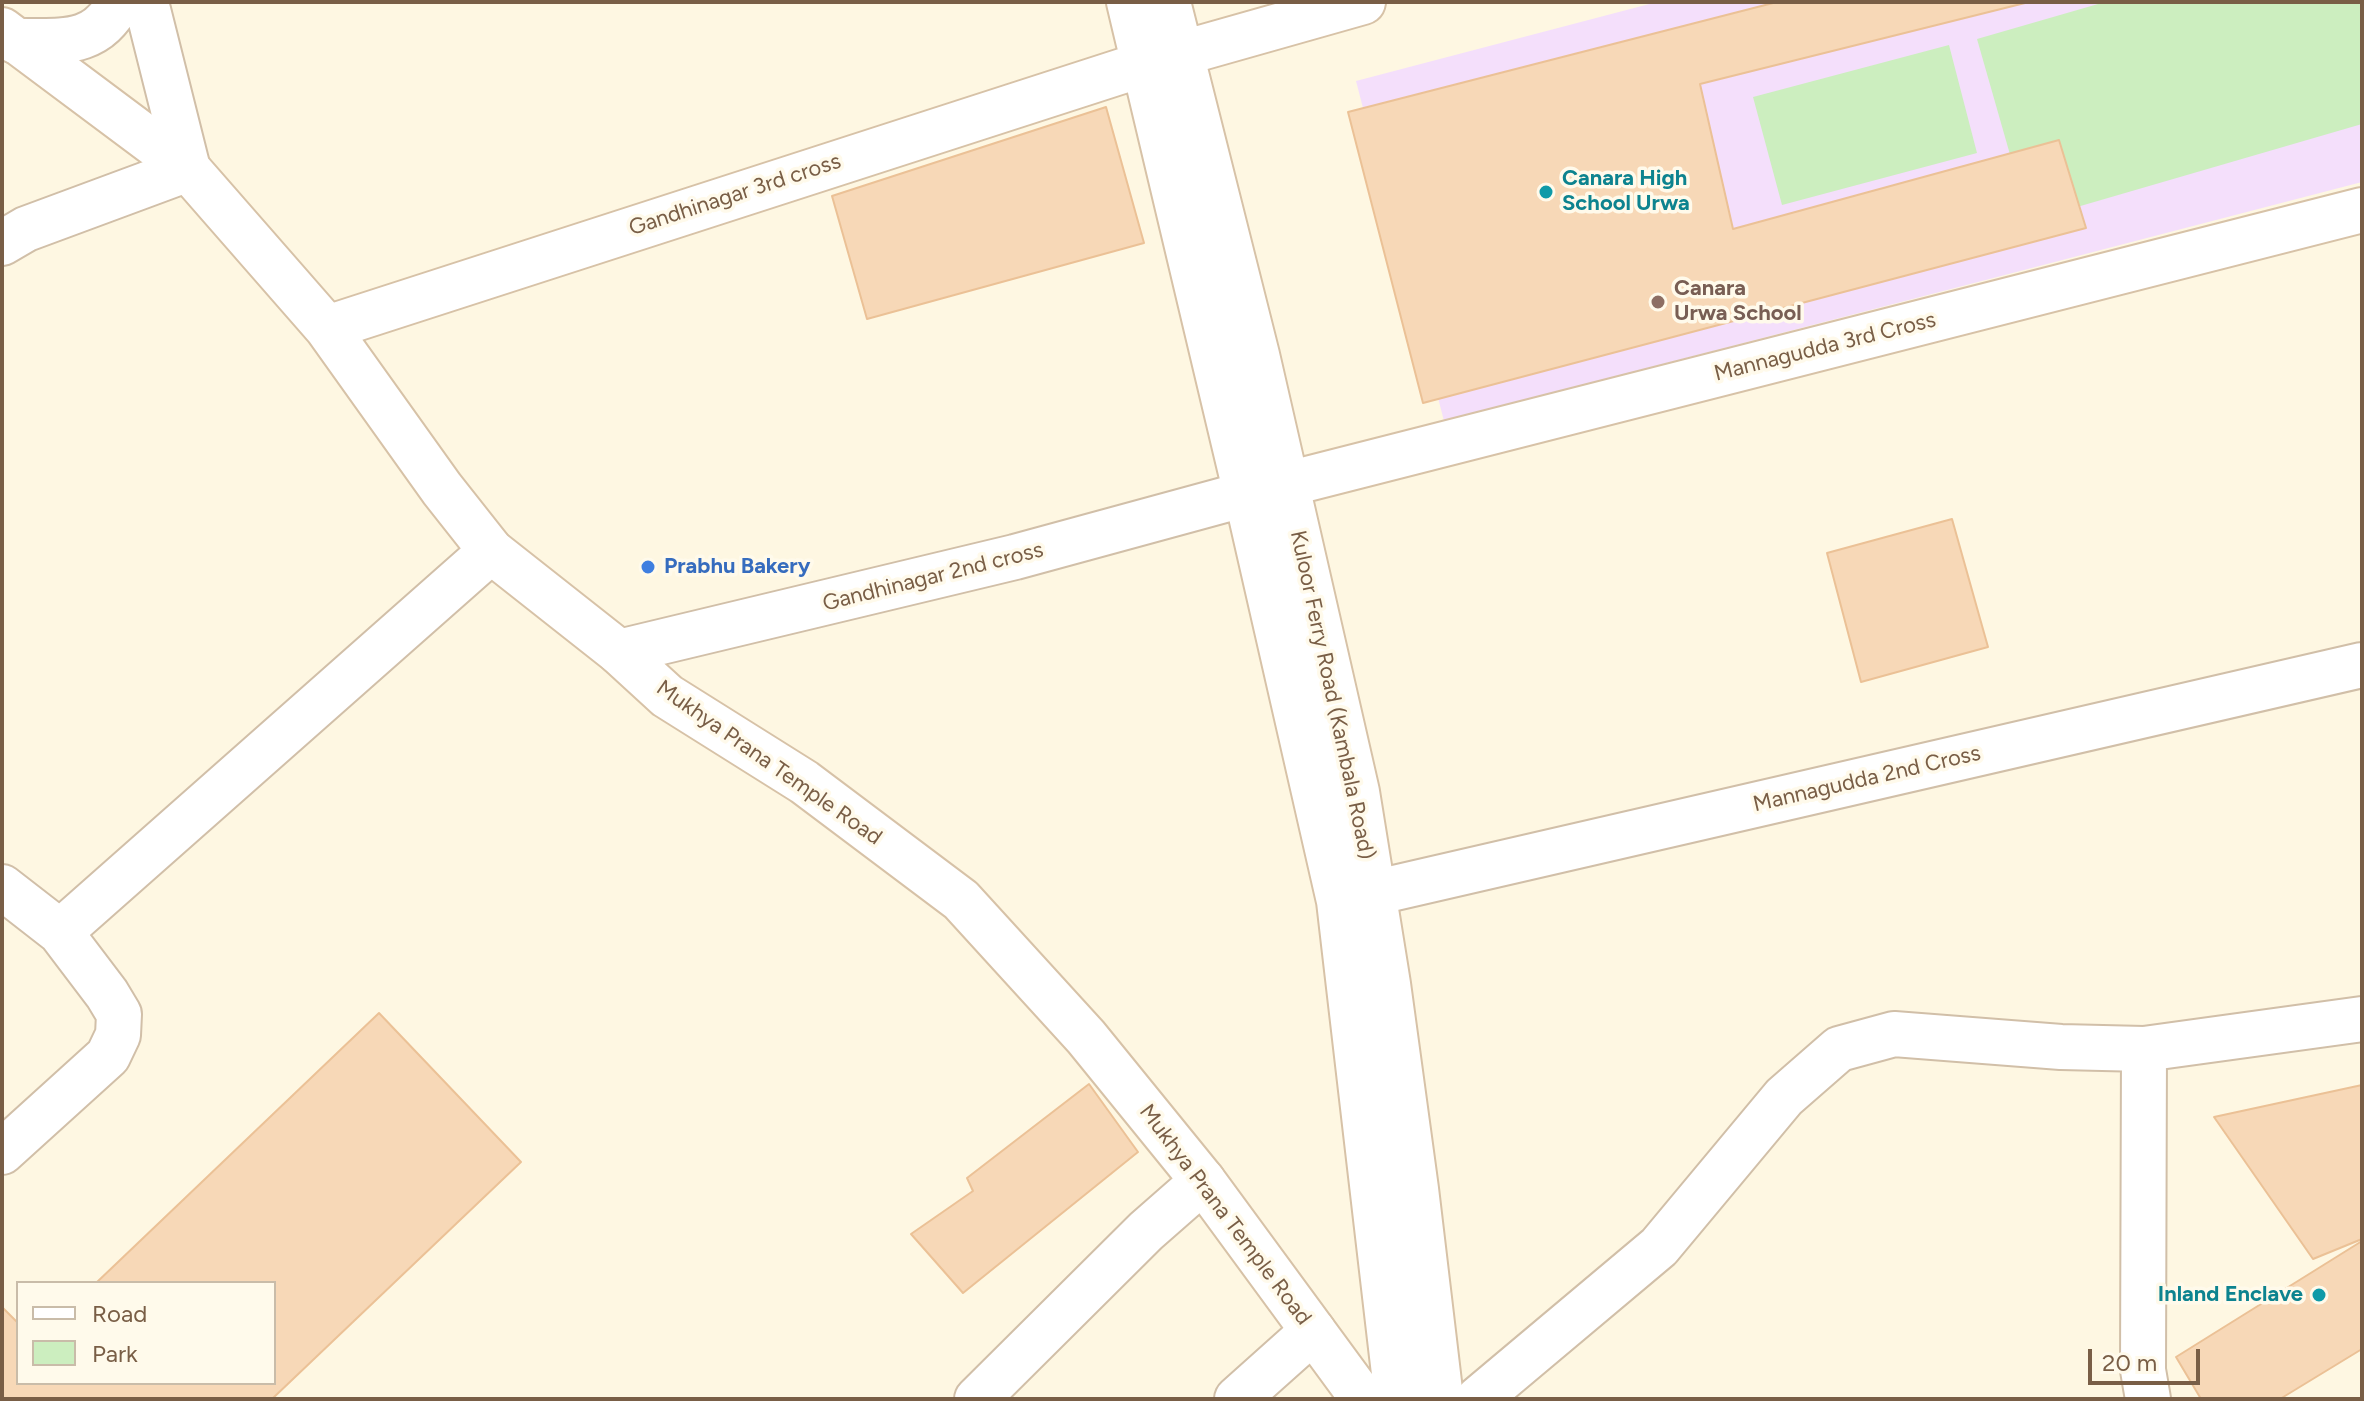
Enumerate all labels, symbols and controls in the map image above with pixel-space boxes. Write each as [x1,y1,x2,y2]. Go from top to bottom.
street label: Gandhinagar 3rd cross [626,148,844,242]
place label: Canara High School Urwa [1562,166,1690,218]
marker: Canara High School Urwa [1537,183,1555,201]
place label: Canara Urwa School [1674,276,1802,328]
marker: Canara Urwa School [1649,293,1667,311]
street label: Mannagudda 3rd Cross [1711,307,1939,387]
street label: Kuloor Ferry Road (Kambala Road) [1284,528,1380,862]
street label: Gandhinagar 2nd cross [820,537,1046,617]
place label: Prabhu Bakery [664,554,810,580]
marker: Prabhu Bakery [639,558,657,576]
street label: Mukhya Prana Temple Road [651,675,887,851]
street label: Mannagudda 2nd Cross [1751,740,1983,818]
street label: Mukhya Prana Temple Road [1133,1100,1317,1330]
legend [16,1281,276,1385]
place label: Inland Enclave [2158,1282,2303,1308]
marker: Inland Enclave [2310,1286,2328,1304]
text: Road [92,1299,147,1328]
scale bar [2092,1333,2204,1383]
text: Park [92,1339,138,1368]
text: 20 m [2102,1348,2157,1377]

